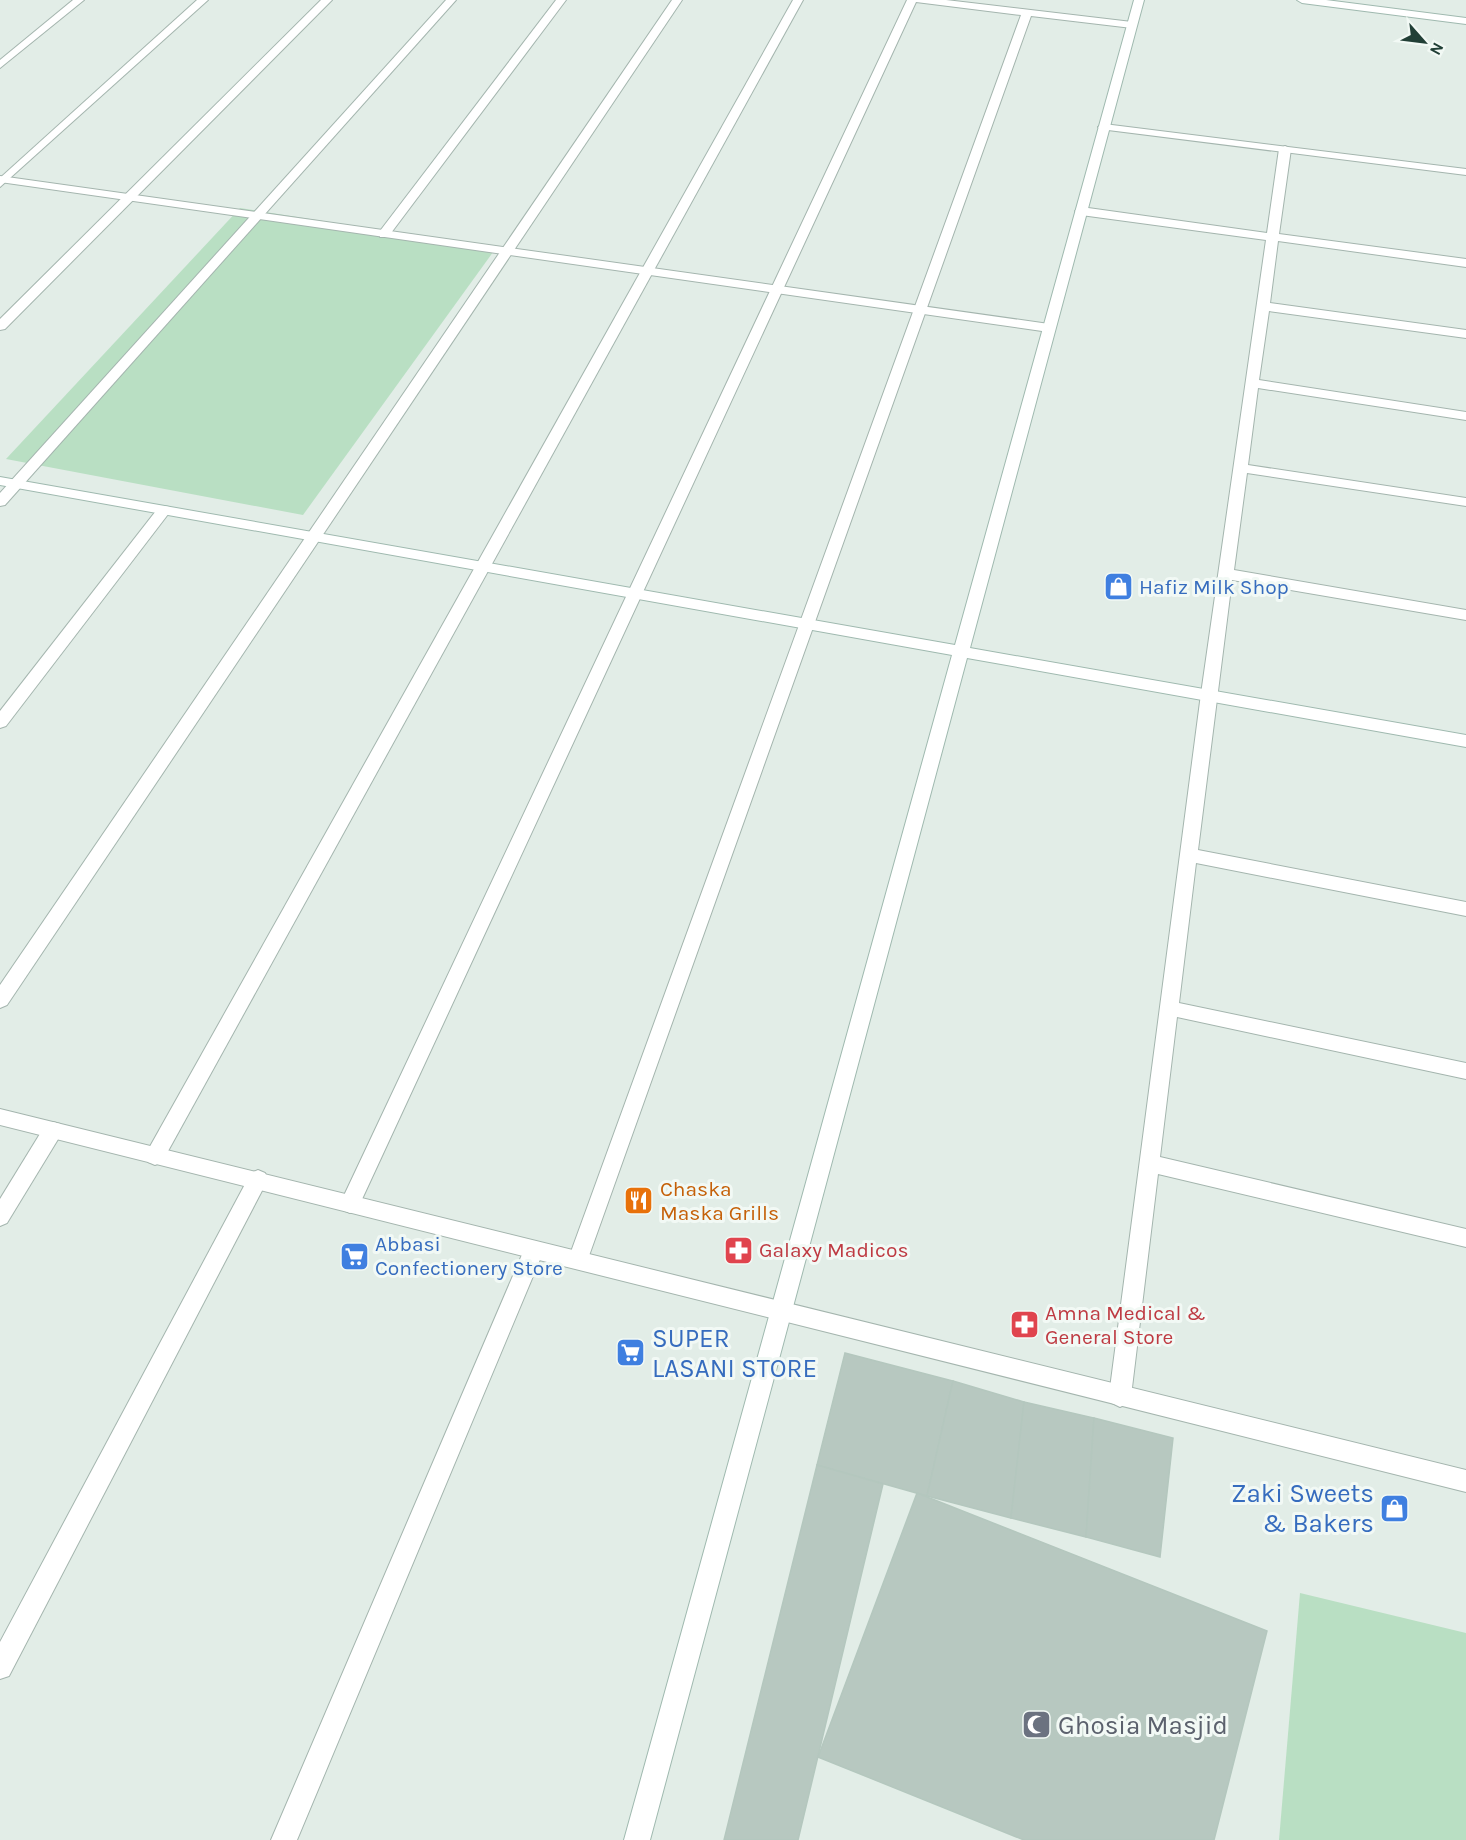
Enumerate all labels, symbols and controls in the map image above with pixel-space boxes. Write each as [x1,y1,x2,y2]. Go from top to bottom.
north arrow [1394,12,1454,72]
text: N [1426,39,1448,58]
shop icon: Hafiz Milk Shop [1102,571,1134,603]
place label: Hafiz Milk Shop [1139,575,1289,599]
place label: Chaska Maska Grills [660,1177,779,1225]
restaurant icon: Chaska Maska Grills [623,1185,655,1217]
place label: Abbasi Confectionery Store [375,1232,563,1280]
pharmacy icon: Galaxy Madicos [722,1234,754,1266]
place label: Galaxy Madicos [759,1238,908,1262]
supermarket icon: Abbasi Confectionery Store [338,1240,370,1272]
place label: Amna Medical & General Store [1045,1301,1206,1349]
pharmacy icon: Amna Medical & General Store [1008,1309,1040,1341]
place label: SUPER LASANI STORE [652,1323,817,1384]
supermarket icon: SUPER LASANI STORE [615,1337,647,1369]
place label: Zaki Sweets & Bakers [1231,1478,1374,1539]
shop icon: Zaki Sweets & Bakers [1379,1492,1411,1524]
mosque icon: Ghosia Masjid [1021,1709,1053,1741]
place label: Ghosia Masjid [1058,1710,1228,1741]

